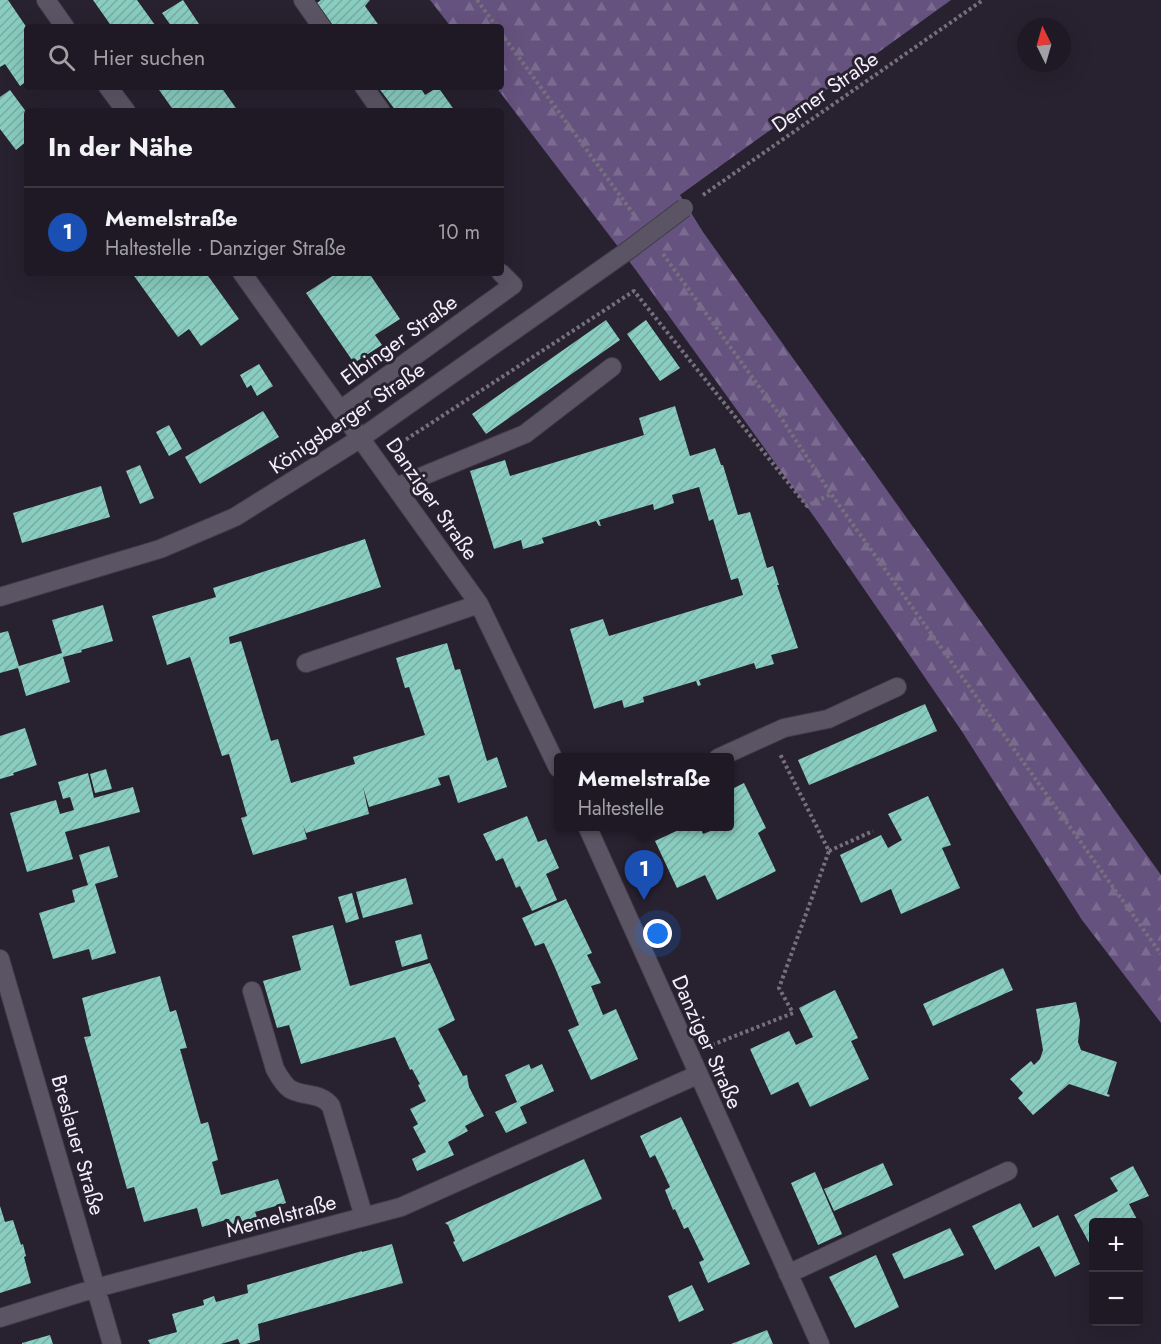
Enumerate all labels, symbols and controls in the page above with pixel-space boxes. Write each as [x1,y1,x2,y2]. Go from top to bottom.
north arrow [1017,18,1071,72]
search box [24,24,504,90]
icon: search [45,41,78,74]
text: Hier suchen [93,41,205,73]
street label: Derner Straße [766,44,885,140]
text: In der Nähe [48,128,193,166]
text: Memelstraße [105,202,238,234]
text: 1 [62,218,73,247]
text: 10 m [437,218,480,247]
text: Haltestelle · Danziger Straße [105,234,346,263]
street label: Elbinger Straße [335,287,464,393]
street label: Königsberger Straße [263,355,431,481]
street label: Danziger Straße [379,432,485,566]
popup [554,753,734,831]
text: Memelstraße [578,762,710,794]
text: Haltestelle [578,794,664,823]
pin: 1 [624,850,664,900]
your location [643,919,672,948]
street label: Danziger Straße [664,970,750,1114]
street label: Breslauer Straße [44,1071,112,1219]
street label: Memelstraße [222,1187,340,1245]
map controls [1089,1218,1143,1326]
button: + [1089,1218,1143,1272]
button: − [1089,1272,1143,1326]

